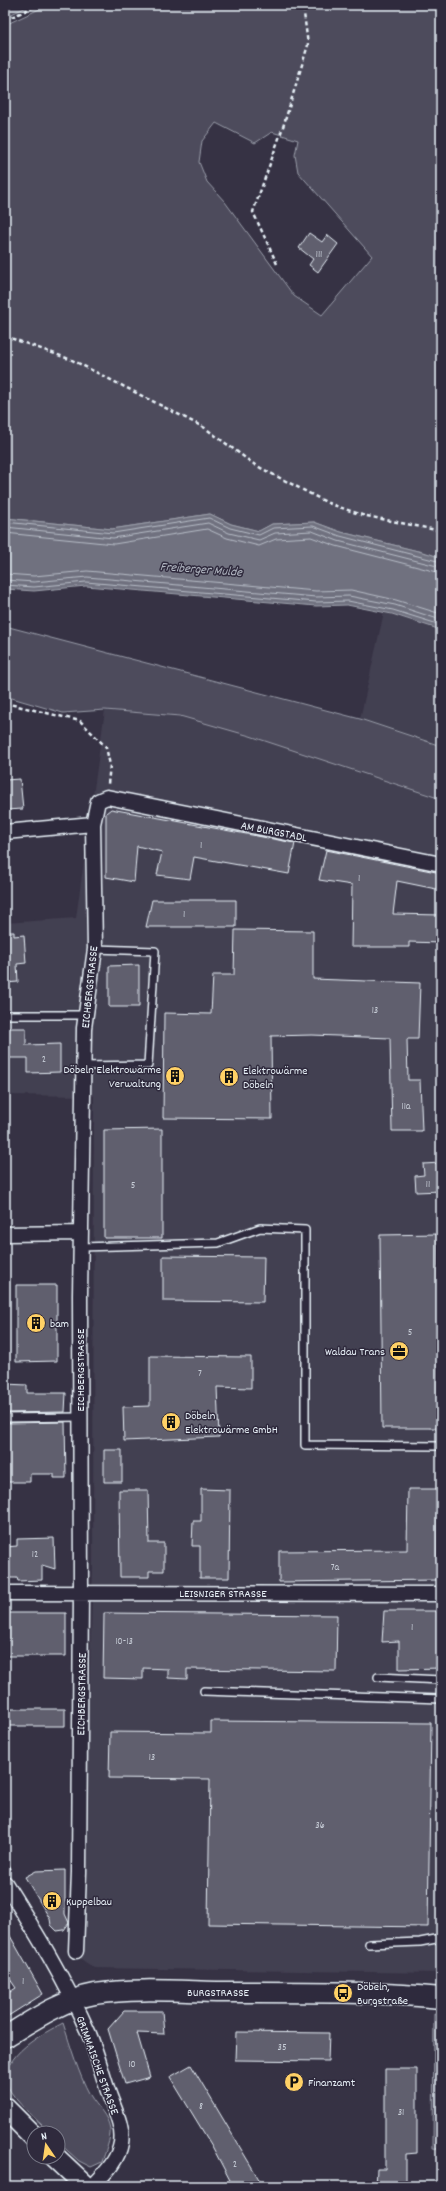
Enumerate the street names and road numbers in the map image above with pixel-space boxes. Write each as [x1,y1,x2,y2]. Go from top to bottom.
street label: AM BURGSTADL [239,818,309,847]
street label: EICHBERGSTRASSE [78,945,103,1029]
street label: EICHBERGSTRASSE [73,1328,90,1411]
street label: LEISNIGER STRASSE [179,1586,267,1603]
street label: EICHBERGSTRASSE [73,1652,92,1736]
street label: BURGSTRASSE [187,1985,249,2002]
street label: GRIMMAISCHE STRASSE [71,2014,123,2118]

